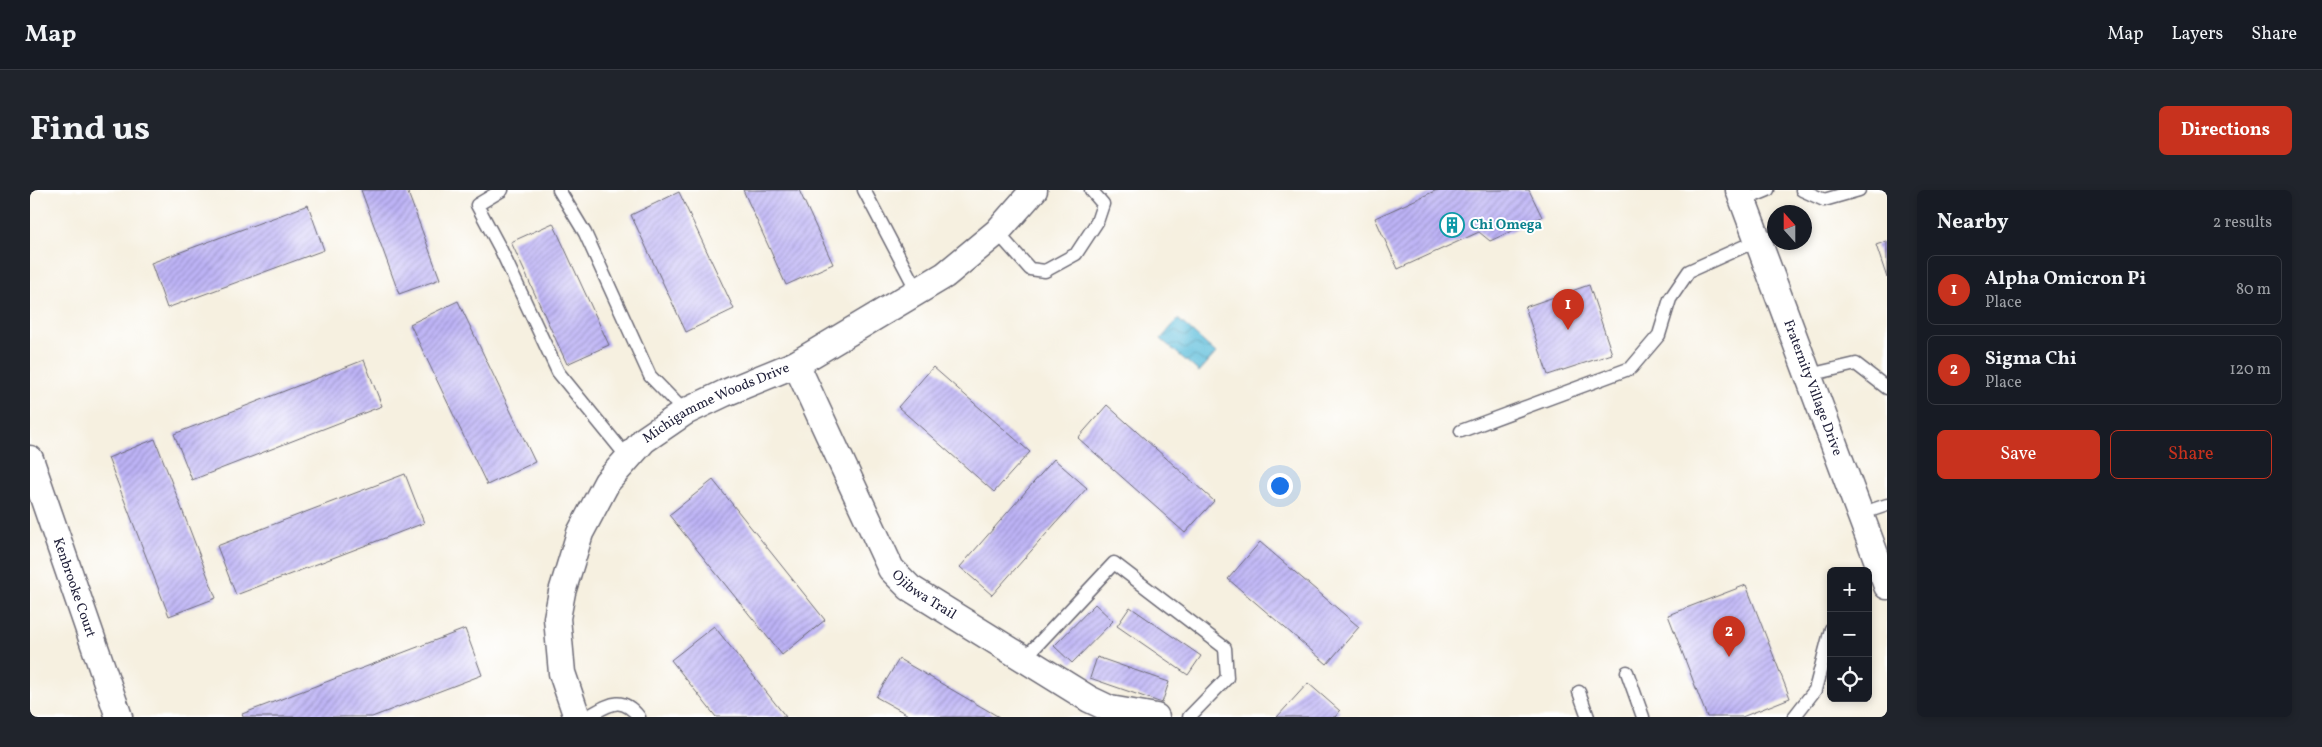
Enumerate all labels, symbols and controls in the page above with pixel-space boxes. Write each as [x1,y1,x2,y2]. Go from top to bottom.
text: Map [25,18,76,52]
text: Map [2107,22,2143,47]
text: Layers [2171,22,2223,47]
text: Share [2251,22,2297,47]
text: Find us [30,106,150,154]
button: Directions [2159,106,2292,155]
north arrow [1767,205,1812,250]
text: Nearby [1937,208,2008,237]
building icon: Chi Omega [1439,212,1465,238]
text: 2 results [2213,212,2272,234]
place label: Chi Omega [1470,216,1542,235]
text: Alpha Omicron Pi [1985,266,2146,292]
text: 1 [1951,279,1957,301]
text: 80 m [2236,279,2271,301]
pin: 1 [1552,289,1584,330]
text: Place [1985,292,2022,314]
street label: Fraternity Village Drive [1779,317,1847,459]
text: Sigma Chi [1985,346,2077,372]
street label: Michigamme Woods Drive [639,358,793,448]
text: 2 [1950,359,1958,381]
text: 120 m [2229,359,2271,381]
text: Place [1985,372,2022,394]
button: Save [1937,430,2100,479]
button: Share [2110,430,2272,479]
your location [1267,473,1293,499]
street label: Kenbrooke Court [48,535,100,640]
street label: Ojibwa Trail [887,565,960,624]
map controls [1827,567,1872,702]
button: + [1827,567,1872,612]
button: − [1827,612,1872,657]
pin: 2 [1713,616,1745,657]
button: locate [1827,657,1872,702]

